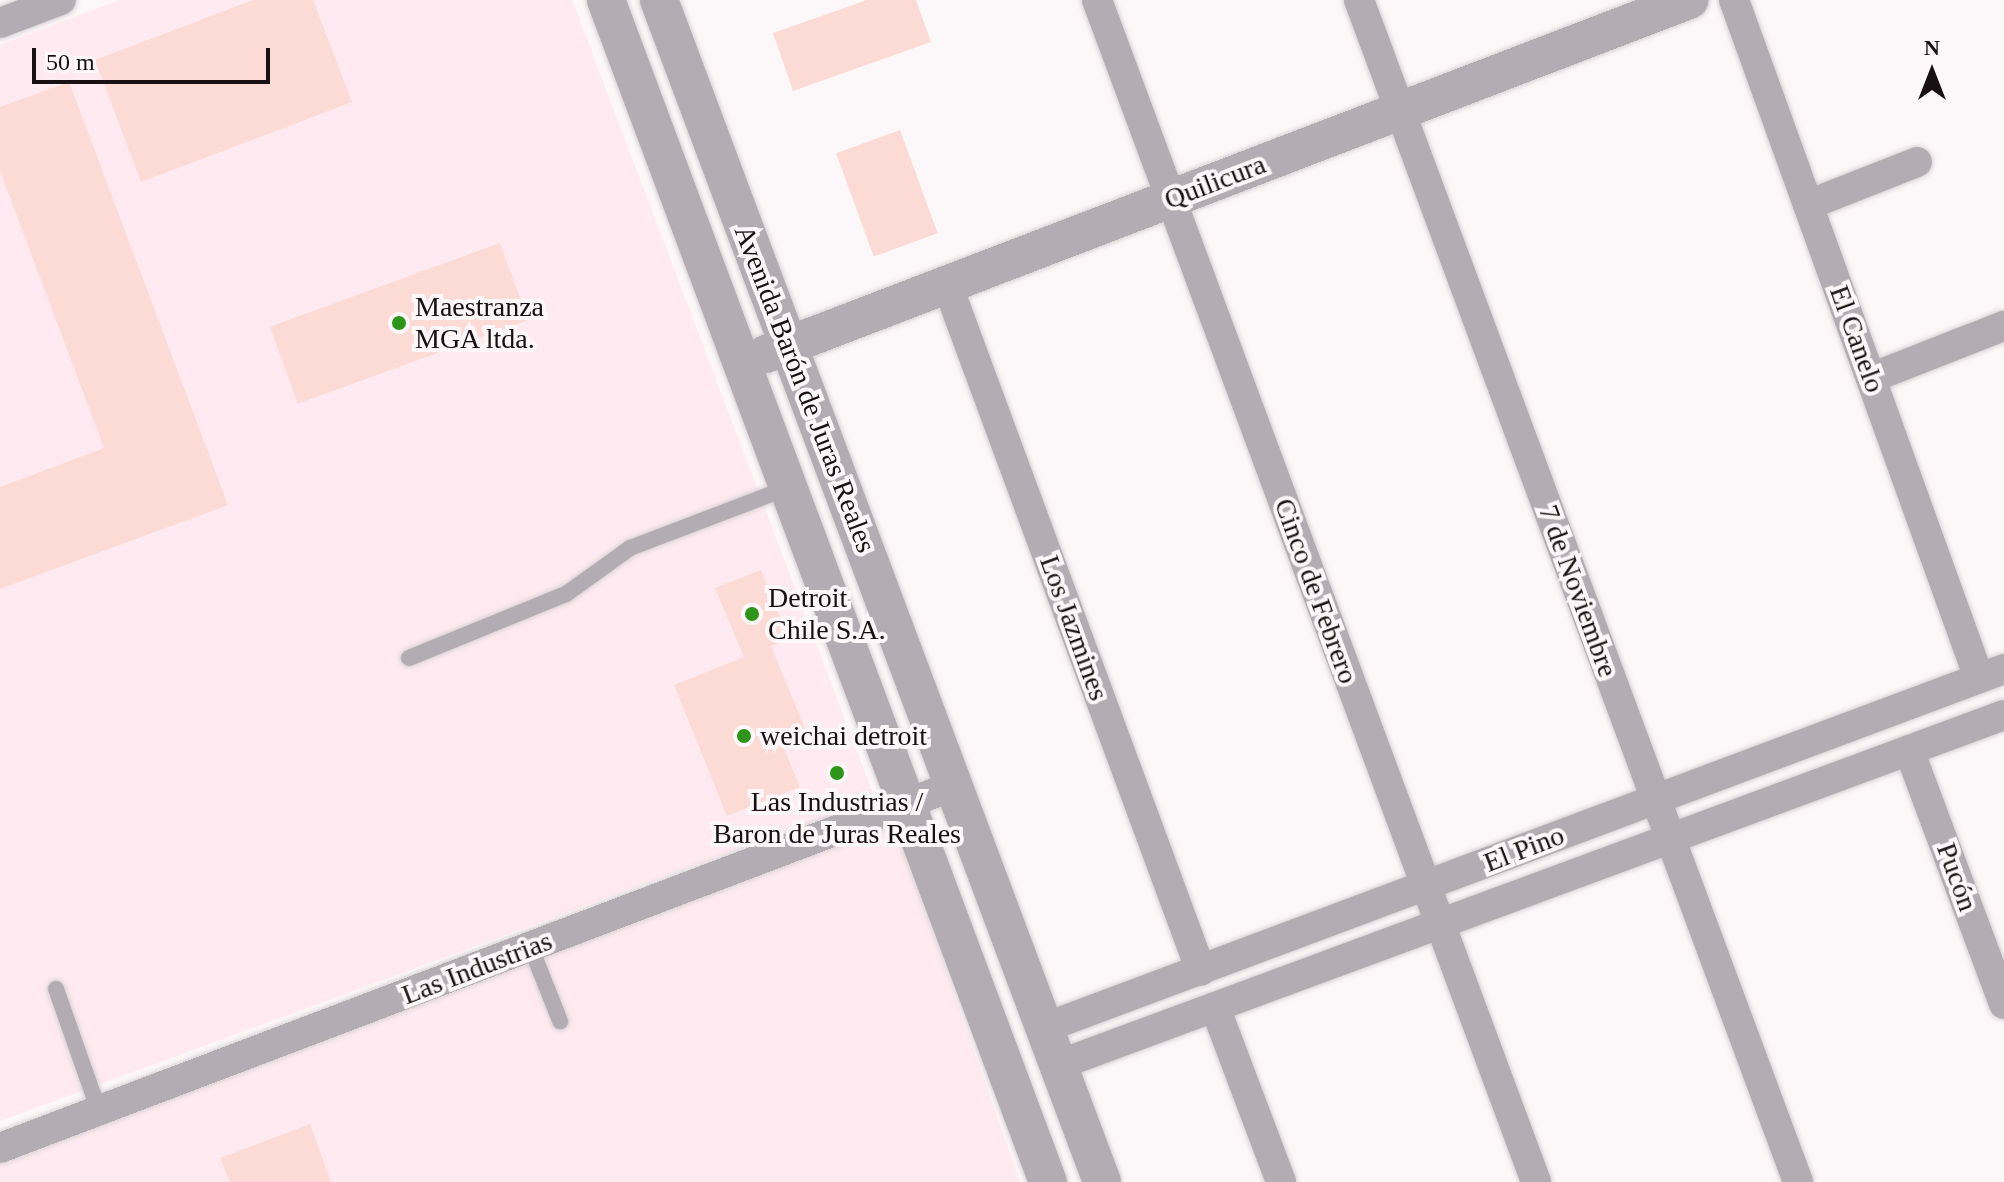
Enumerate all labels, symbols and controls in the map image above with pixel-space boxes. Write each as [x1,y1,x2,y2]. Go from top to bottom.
scale bar [36,32,274,82]
north arrow [1892,32,1972,112]
text: N [1924,35,1940,60]
text: 50 m [46,49,95,75]
street label: Quilicura [1160,147,1270,217]
street label: Avenida Barón de Juras Reales [727,221,883,557]
street label: El Canelo [1822,281,1892,397]
place label: Maestranza MGA ltda. [415,290,544,356]
marker: Maestranza MGA ltda. [390,314,408,332]
street label: Cinco de Febrero [1267,494,1365,688]
street label: 7 de Noviembre [1531,501,1625,681]
street label: Los Jazmines [1032,551,1116,705]
place label: Detroit Chile S.A. [768,581,885,647]
marker: Detroit Chile S.A. [743,605,761,623]
place label: weichai detroit [760,719,927,753]
marker: weichai detroit [735,727,753,745]
marker: Las Industrias / Baron de Juras Reales [828,764,846,782]
place label: Las Industrias / Baron de Juras Reales [713,785,961,851]
street label: El Pino [1479,818,1569,880]
street label: Pucón [1929,838,1985,916]
street label: Las Industrias [397,924,557,1012]

